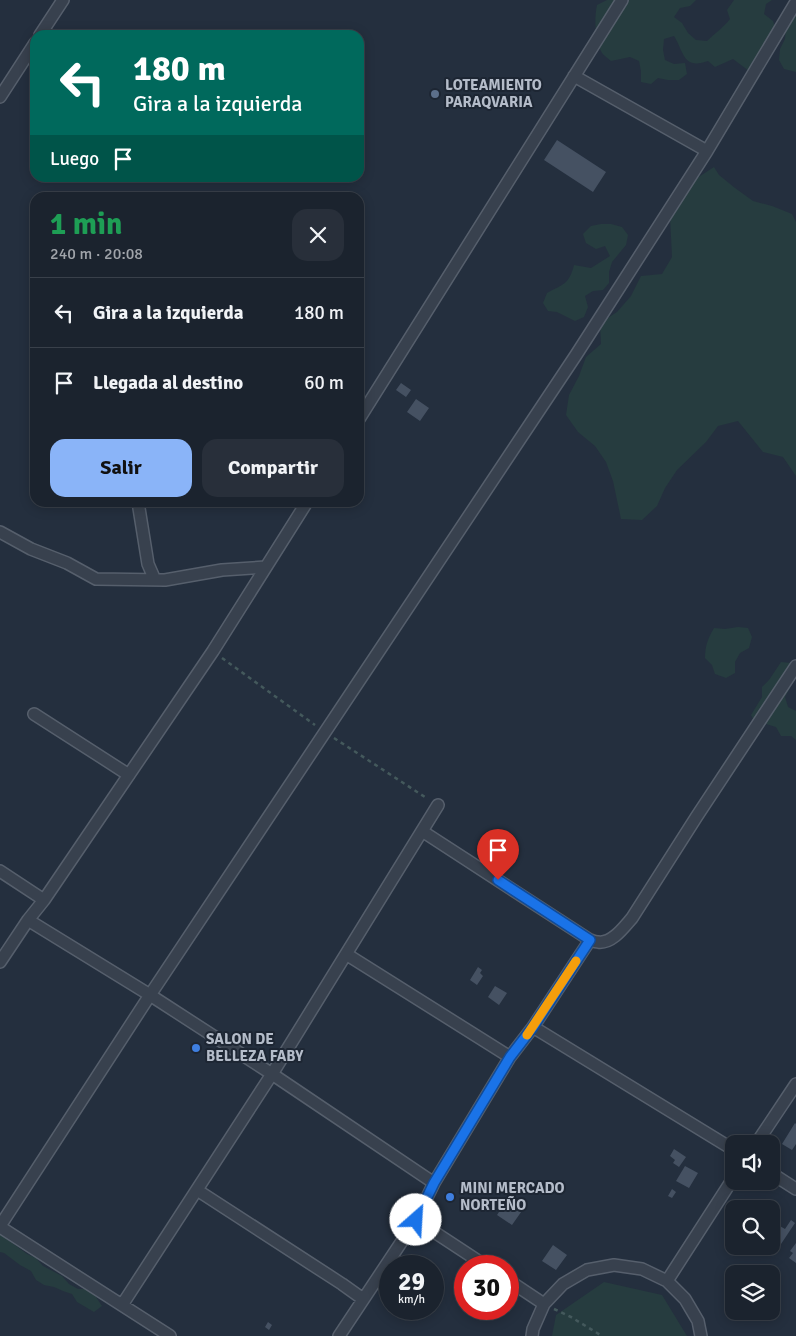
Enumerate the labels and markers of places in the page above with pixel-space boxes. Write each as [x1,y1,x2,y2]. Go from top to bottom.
place label: LOTEAMIENTO PARAQVARIA [445,76,542,111]
marker: LOTEAMIENTO PARAQVARIA [429,88,441,100]
pin [477,829,519,880]
place label: SALON DE BELLEZA FABY [206,1030,304,1065]
marker: SALON DE BELLEZA FABY [190,1042,202,1054]
place label: MINI MERCADO NORTEÑO [460,1179,565,1214]
marker: MINI MERCADO NORTEÑO [444,1191,456,1203]

